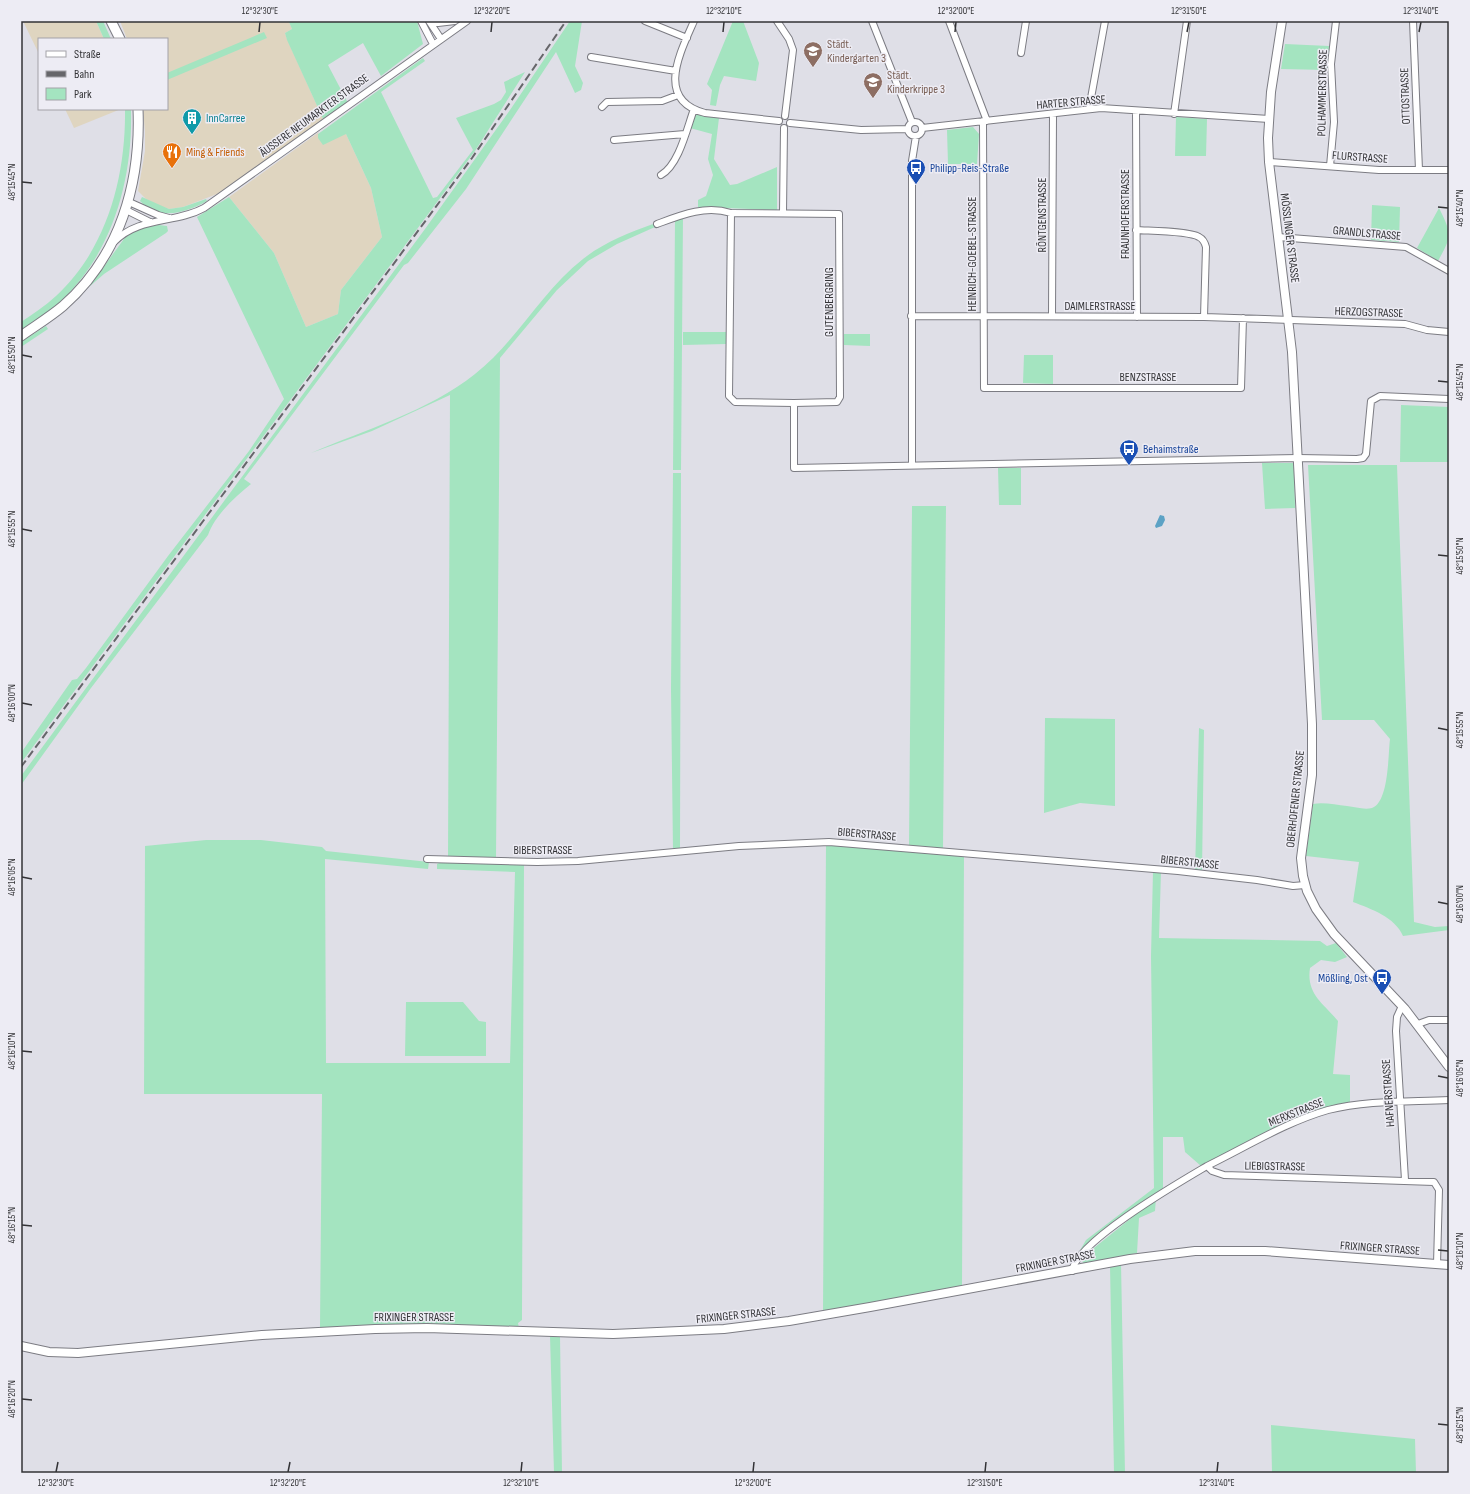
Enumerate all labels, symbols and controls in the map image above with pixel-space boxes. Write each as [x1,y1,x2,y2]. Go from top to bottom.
text: 12°32'30"E [242,5,278,17]
text: 12°32'20"E [474,5,510,17]
text: 12°32'10"E [706,5,742,17]
text: 12°32'00"E [938,5,974,17]
text: 12°31'50"E [1171,5,1207,17]
text: 12°31'40"E [1403,5,1439,17]
place label: Städt. Kindergarten 3 [827,37,886,66]
legend [38,38,168,110]
school or university icon: Städt. Kindergarten 3 [802,40,824,68]
text: Straße [74,47,101,62]
street label: POLHAMMERSTRASSE [1314,49,1331,137]
text: Bahn [74,67,94,82]
street label: OTTOSTRASSE [1397,67,1414,125]
place label: Städt. Kinderkrippe 3 [887,68,945,97]
street label: ÄUSSERE NEUMARKTER STRASSE [256,71,372,161]
school or university icon: Städt. Kinderkrippe 3 [862,71,884,99]
text: Park [74,87,92,102]
street label: HARTER STRASSE [1036,92,1106,113]
building icon: InnCarree [181,107,203,135]
place label: InnCarree [206,111,245,126]
restaurant icon: Ming & Friends [161,141,183,169]
place label: Ming & Friends [186,145,245,160]
street label: FLURSTRASSE [1331,148,1388,167]
bus stop icon: Philipp-Reis-Straße [905,157,927,185]
place label: Philipp-Reis-Straße [930,161,1009,176]
text: 48°15'45"N [6,164,18,200]
street label: FRAUNHOFERSTRASSE [1118,169,1133,259]
street label: RÖNTGENSTRASSE [1035,178,1050,252]
text: 48°15'40"N [1454,189,1466,227]
street label: MÖSSLINGER STRASSE [1277,192,1302,284]
street label: HEINRICH-GOEBEL-STRASSE [965,197,980,311]
street label: GRANDLSTRASSE [1332,223,1402,244]
street label: GUTENBERGRING [822,267,837,337]
street label: DAIMLERSTRASSE [1065,299,1136,314]
street label: HERZOGSTRASSE [1334,304,1404,321]
text: 48°15'50"N [6,337,18,374]
text: 48°15'45"N [1454,364,1466,400]
street label: BENZSTRASSE [1120,370,1177,385]
bus stop icon: Behaimstraße [1118,438,1140,466]
place label: Behaimstraße [1143,442,1199,457]
text: 48°15'55"N [6,511,18,547]
text: 48°15'50"N [1454,538,1466,575]
text: 48°16'00"N [6,684,18,722]
text: 48°15'55"N [1454,712,1466,748]
street label: OBERHOFENER STRASSE [1283,750,1308,848]
street label: BIBERSTRASSE [837,824,897,845]
street label: BIBERSTRASSE [513,843,573,858]
street label: BIBERSTRASSE [1160,852,1220,873]
text: 48°16'05"N [6,858,18,896]
text: 48°16'00"N [1454,885,1466,923]
bus stop icon: Mößling, Ost [1371,967,1393,995]
place label: Mößling, Ost [1318,971,1368,986]
text: 48°16'10"N [6,1033,18,1069]
street label: HAFNERSTRASSE [1379,1058,1398,1127]
text: 48°16'05"N [1454,1059,1466,1097]
street label: MERXSTRASSE [1266,1095,1326,1130]
street label: LIEBIGSTRASSE [1244,1158,1306,1175]
text: 48°16'15"N [6,1207,18,1243]
text: 48°16'10"N [1454,1233,1466,1269]
street label: FRIXINGER STRASSE [1339,1238,1421,1259]
street label: FRIXINGER STRASSE [1014,1246,1096,1277]
street label: FRIXINGER STRASSE [695,1304,777,1327]
street label: FRIXINGER STRASSE [374,1310,454,1325]
text: 48°16'20"N [6,1380,18,1418]
text: 48°16'15"N [1454,1407,1466,1443]
text: 12°32'30"E [38,1477,74,1489]
text: 12°32'20"E [270,1477,306,1489]
text: 12°32'10"E [503,1477,539,1489]
text: 12°32'00"E [735,1477,771,1489]
text: 12°31'50"E [967,1477,1003,1489]
text: 12°31'40"E [1199,1477,1235,1489]

